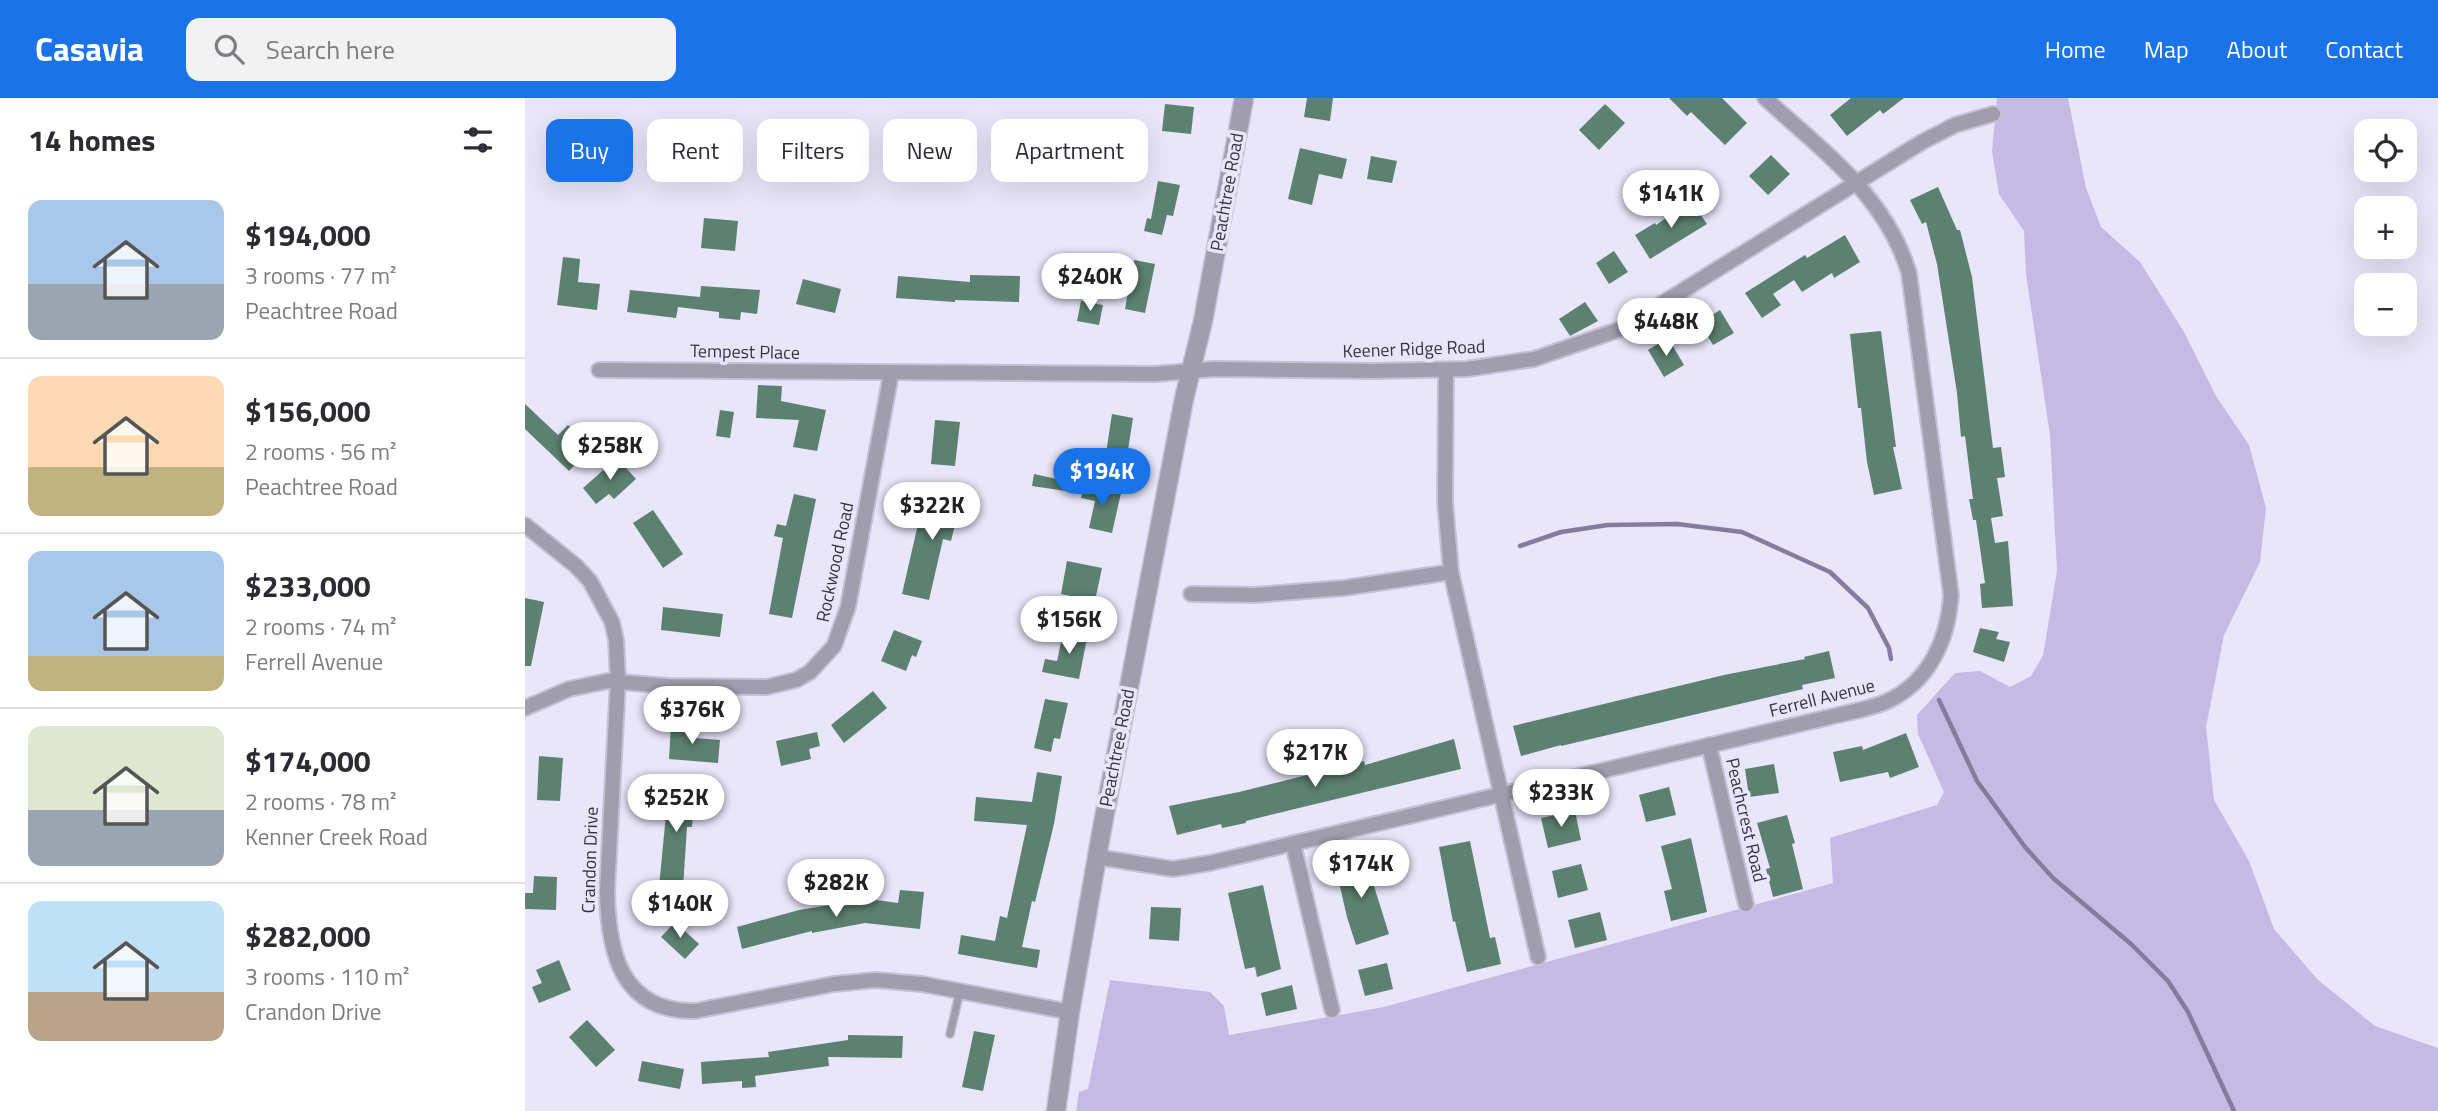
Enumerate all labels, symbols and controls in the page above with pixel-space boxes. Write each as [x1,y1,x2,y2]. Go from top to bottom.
search box [186,18,676,81]
text: Casavia [35,24,144,74]
icon: search [210,30,248,68]
text: Search here [266,30,395,69]
text: Home [2045,31,2106,67]
text: Map [2144,31,2189,67]
text: About [2227,31,2287,67]
text: Contact [2325,31,2403,67]
text: 14 homes [28,117,155,163]
chip: Buy [546,119,633,182]
chip: Rent [647,119,743,182]
chip: Filters [757,119,869,182]
chip: New [883,119,977,182]
chip: Apartment [991,119,1148,182]
map controls [2354,119,2417,336]
button: locate [2354,119,2417,182]
icon: filters [459,121,497,159]
street label: Peachtree Road [1203,131,1250,253]
pin: $141K [1622,170,1720,230]
text: $141K [1638,175,1704,210]
button: + [2354,196,2417,259]
text: $194,000 [245,212,371,258]
icon: home [84,228,168,312]
pin: $240K [1041,254,1139,313]
text: 3 rooms · 77 m² [245,258,396,293]
text: $240K [1057,258,1123,293]
button: − [2354,273,2417,336]
text: Peachtree Road [245,293,398,328]
pin: $448K [1617,299,1715,358]
text: $448K [1633,303,1699,338]
street label: Keener Ridge Road [1342,333,1486,364]
street label: Tempest Place [690,337,800,366]
text: $156,000 [245,388,371,434]
icon: home [84,404,168,488]
pin: $258K [561,422,659,482]
text: $258K [577,427,643,462]
text: 2 rooms · 56 m² [245,434,396,469]
pin: $194K [1053,448,1151,508]
text: $194K [1069,453,1135,488]
text: Peachtree Road [245,469,398,504]
pin: $322K [883,482,981,542]
text: $322K [899,487,965,522]
street label: Rockwood Road [809,499,860,624]
text: $233,000 [245,563,371,609]
icon: home [84,579,168,663]
pin: $156K [1020,596,1118,656]
text: $156K [1036,601,1102,636]
text: 2 rooms · 74 m² [245,609,396,644]
text: Ferrell Avenue [245,644,383,679]
street label: Ferrell Avenue [1766,671,1878,724]
pin: $376K [643,686,741,746]
street label: Peachtree Road [1092,687,1141,809]
text: $376K [659,691,725,726]
pin: $217K [1266,730,1364,789]
text: $217K [1282,734,1348,769]
text: $174,000 [245,738,371,784]
icon: home [84,754,168,838]
street label: Peachcrest Road [1719,755,1774,885]
pin: $233K [1512,770,1610,829]
pin: $252K [627,774,725,834]
text: $233K [1528,774,1594,809]
text: $252K [643,779,709,814]
text: 2 rooms · 78 m² [245,784,396,819]
street label: Crandon Drive [574,806,605,914]
text: Kenner Creek Road [245,819,428,854]
pin: $174K [1312,840,1410,900]
text: $174K [1328,845,1394,880]
pin: $282K [787,860,885,919]
text: $282K [803,864,869,899]
pin: $140K [631,880,729,940]
text: $140K [647,885,713,920]
text: $282,000 [245,913,371,959]
icon: home [84,929,168,1013]
text: 3 rooms · 110 m² [245,959,409,994]
text: Crandon Drive [245,994,381,1029]

